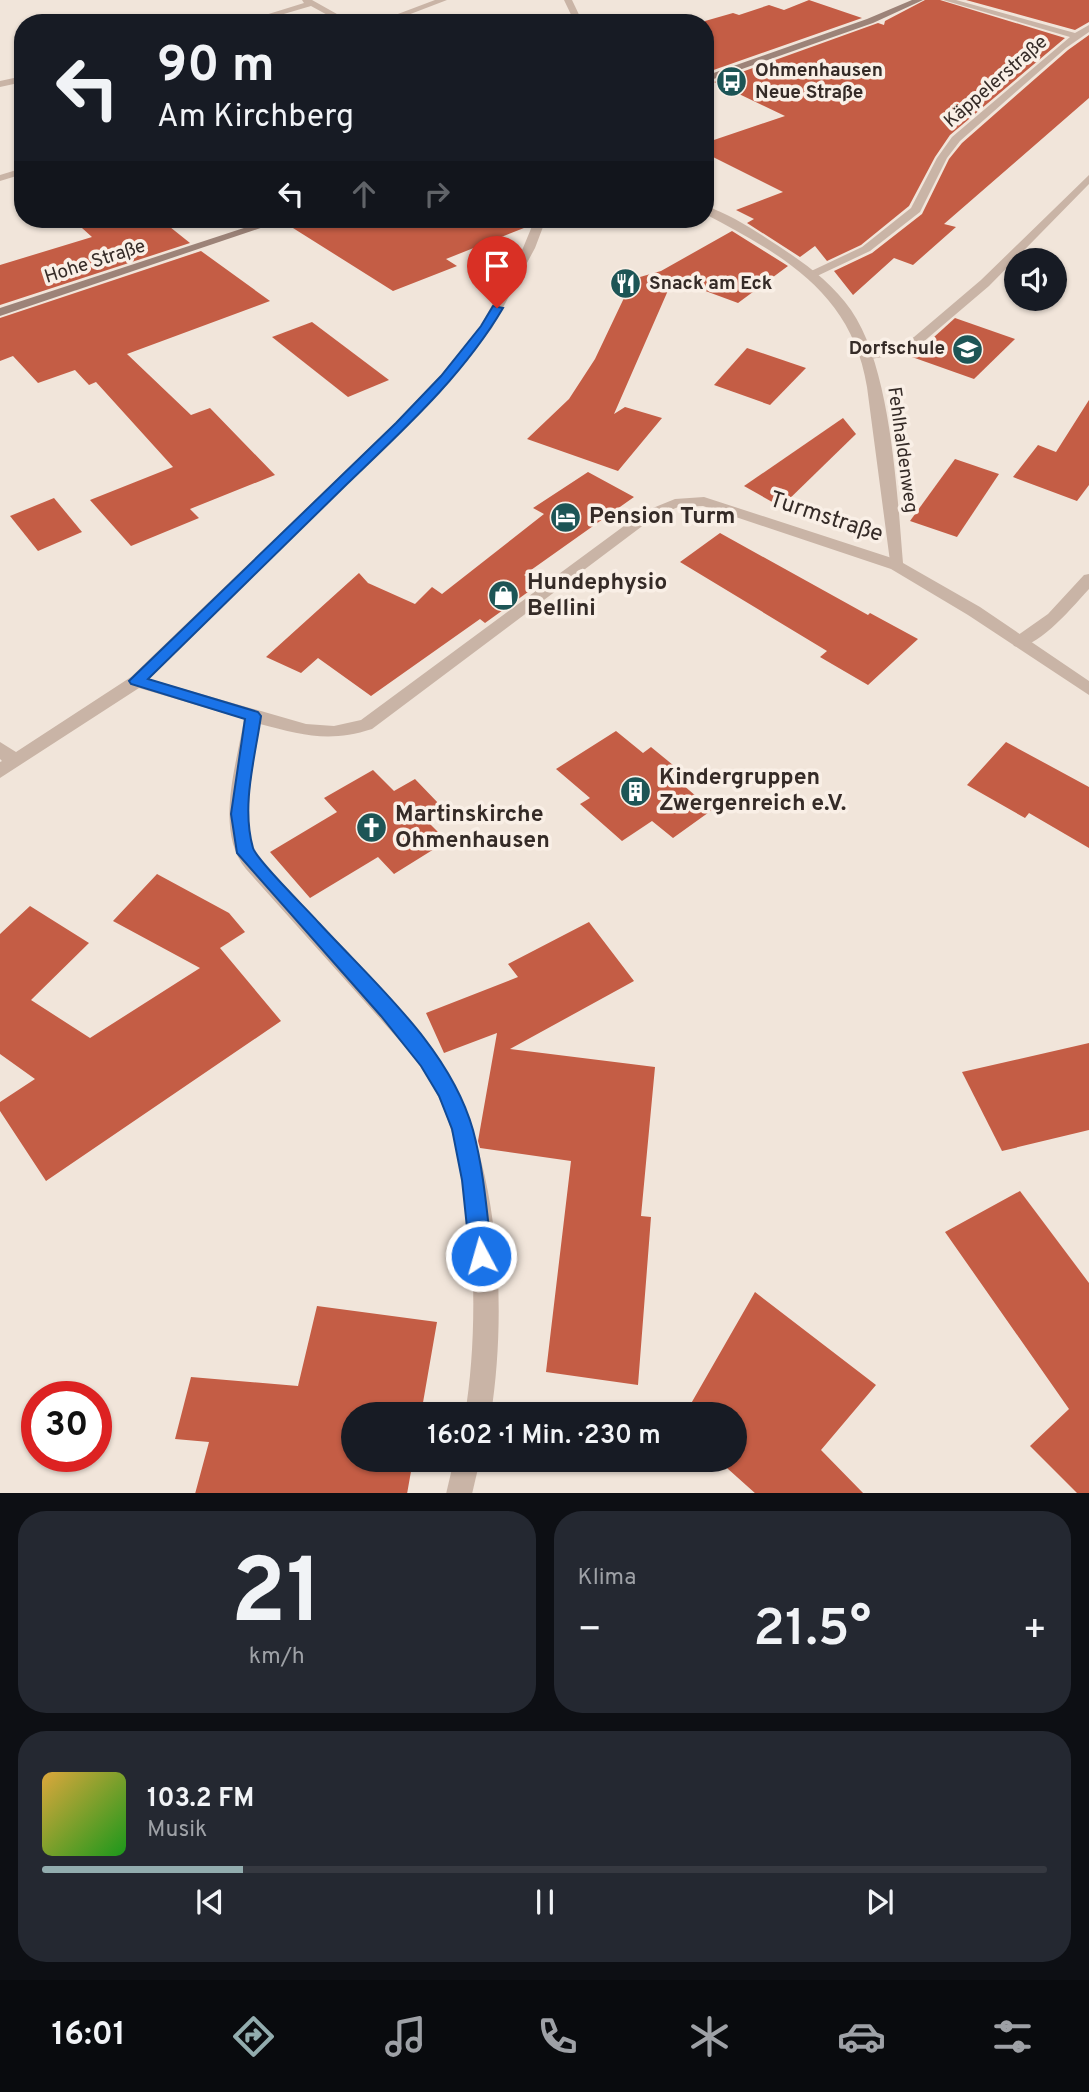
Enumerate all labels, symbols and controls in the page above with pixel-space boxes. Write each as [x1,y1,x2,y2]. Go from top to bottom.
street label: Käppelerstraße [939,30,1053,134]
text: 90 m [157,37,275,99]
icon: left [42,42,133,133]
place label: Ohmenhausen Neue Straße [755,59,883,105]
bus stop icon: Ohmenhausen Neue Straße [715,65,749,99]
text: Am Kirchberg [157,98,354,138]
icon: left [272,175,310,213]
icon: ahead [345,175,383,213]
icon: right [418,175,456,213]
street label: Hohe Straße [41,234,149,290]
pin [467,236,527,308]
icon: arrive [478,247,516,285]
map controls [1004,248,1067,311]
button: sound [1004,248,1067,311]
restaurant icon: Snack am Eck [609,267,643,301]
place label: Snack am Eck [649,272,773,296]
school or university icon: Dorfschule [951,332,985,366]
place label: Dorfschule [849,337,945,361]
street label: Fehlhaldenweg [881,385,923,515]
street label: Turmstraße [765,486,887,550]
hotel icon: Pension Turm [549,500,583,534]
place label: Pension Turm [589,503,735,532]
place label: Hundephysio Bellini [527,569,667,624]
shop icon: Hundephysio Bellini [487,579,521,613]
place label: Kindergruppen Zwergenreich e.V. [659,764,846,819]
building icon: Kindergruppen Zwergenreich e.V. [619,774,653,808]
place label: Martinskirche Ohmenhausen [395,801,550,856]
church icon: Martinskirche Ohmenhausen [355,811,389,845]
position arrow [444,1219,518,1293]
speed limit sign: 30 [21,1381,112,1472]
text: 16:02 · 1 Min. · 230 m [427,1420,661,1453]
text: 21 [231,1540,323,1655]
text: Klima [578,1564,636,1593]
text: 21.5° [753,1598,871,1664]
text: − [578,1607,602,1656]
text: + [1022,1607,1047,1656]
text: km/h [249,1643,305,1672]
text: 103.2 FM [147,1783,254,1816]
text: Musik [147,1816,207,1845]
icon: previous [191,1883,229,1921]
icon: pause [526,1883,564,1921]
icon: next [861,1883,899,1921]
icon: directions [229,2012,278,2061]
icon: music [381,2012,430,2061]
icon: phone [533,2012,582,2061]
icon: climate [685,2012,734,2061]
icon: car [837,2012,886,2061]
icon: filters [988,2012,1037,2061]
text: 16:01 [51,2016,126,2056]

